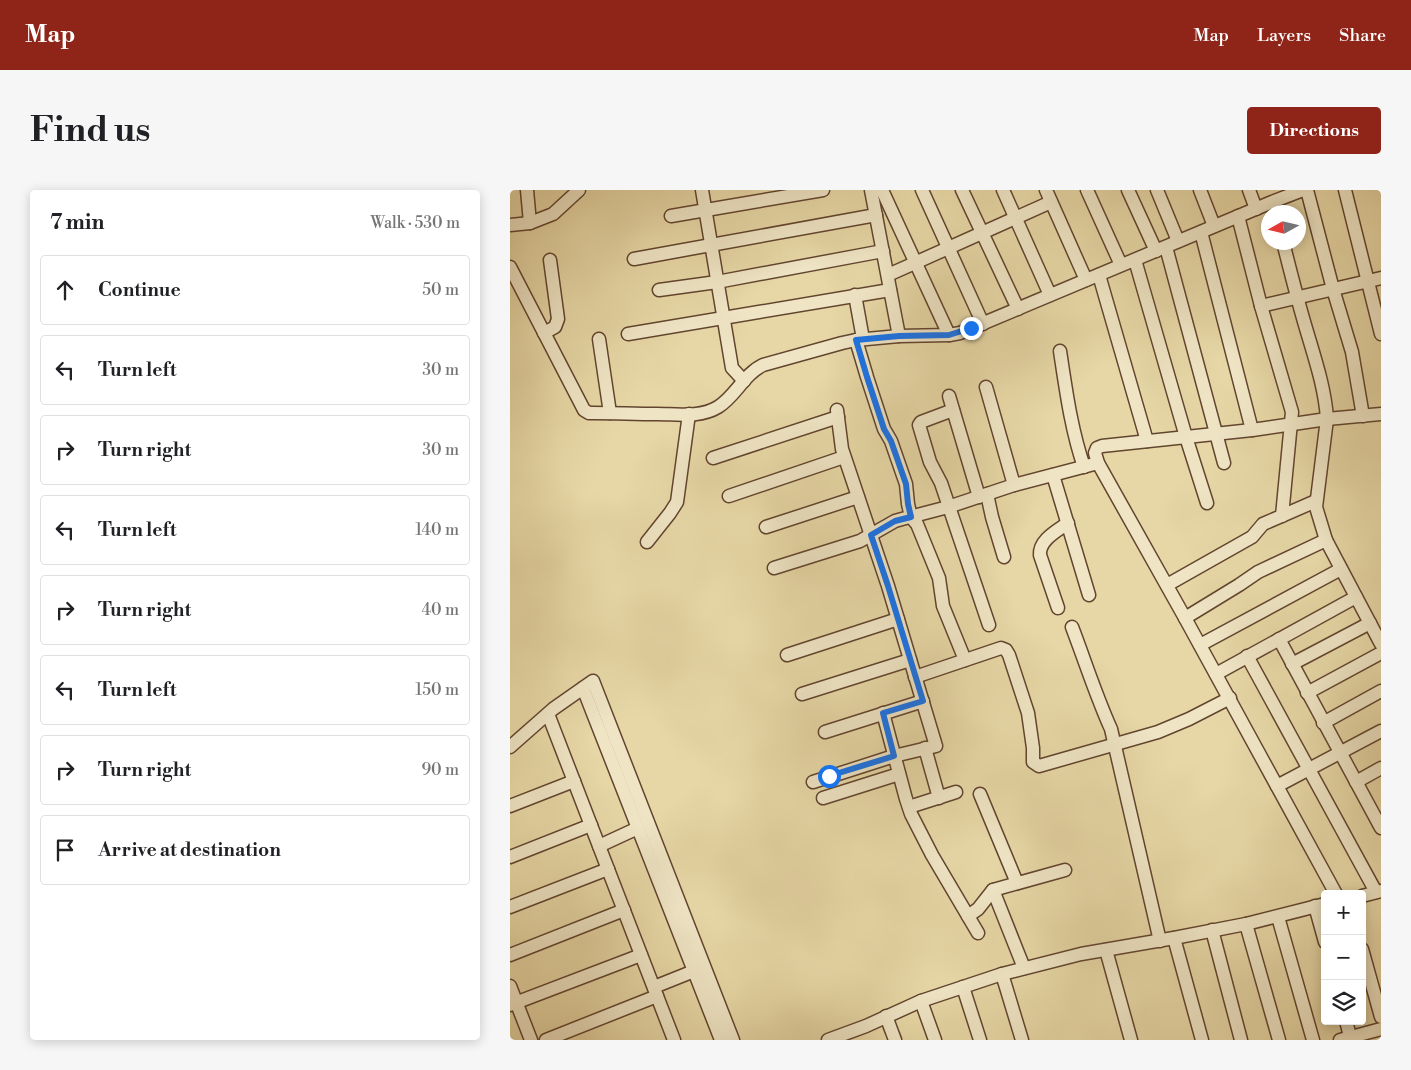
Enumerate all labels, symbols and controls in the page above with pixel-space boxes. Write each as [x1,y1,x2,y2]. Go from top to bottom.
text: Map [25,20,75,50]
text: Map [1194,24,1229,47]
text: Layers [1257,24,1311,47]
text: Share [1339,24,1386,47]
button: Directions [1247,107,1381,154]
text: Find us [30,109,150,152]
north arrow [1261,205,1306,250]
text: 7 min [50,210,104,236]
text: Walk · 530 m [371,213,460,233]
icon: ahead [51,276,79,304]
text: Continue [98,278,181,302]
text: 50 m [422,280,459,300]
route end [960,317,983,340]
icon: left [51,356,79,384]
text: Turn left [98,358,177,382]
text: 30 m [422,360,459,380]
icon: right [51,436,79,464]
text: Turn right [98,438,191,462]
text: 30 m [422,440,459,460]
icon: left [51,516,79,544]
text: Turn left [98,518,177,542]
text: 140 m [415,520,459,540]
icon: right [51,596,79,624]
text: Turn right [98,598,191,622]
text: 40 m [422,600,459,620]
icon: left [51,676,79,704]
text: Turn left [98,678,177,702]
text: 150 m [415,680,459,700]
icon: right [51,756,79,784]
text: Turn right [98,758,191,782]
text: 90 m [421,760,459,780]
route start [818,765,841,788]
icon: arrive [51,836,79,864]
text: Arrive at destination [98,838,281,862]
map controls [1321,890,1366,1025]
button: + [1321,890,1366,935]
button: − [1321,935,1366,980]
button: layers [1321,980,1366,1025]

